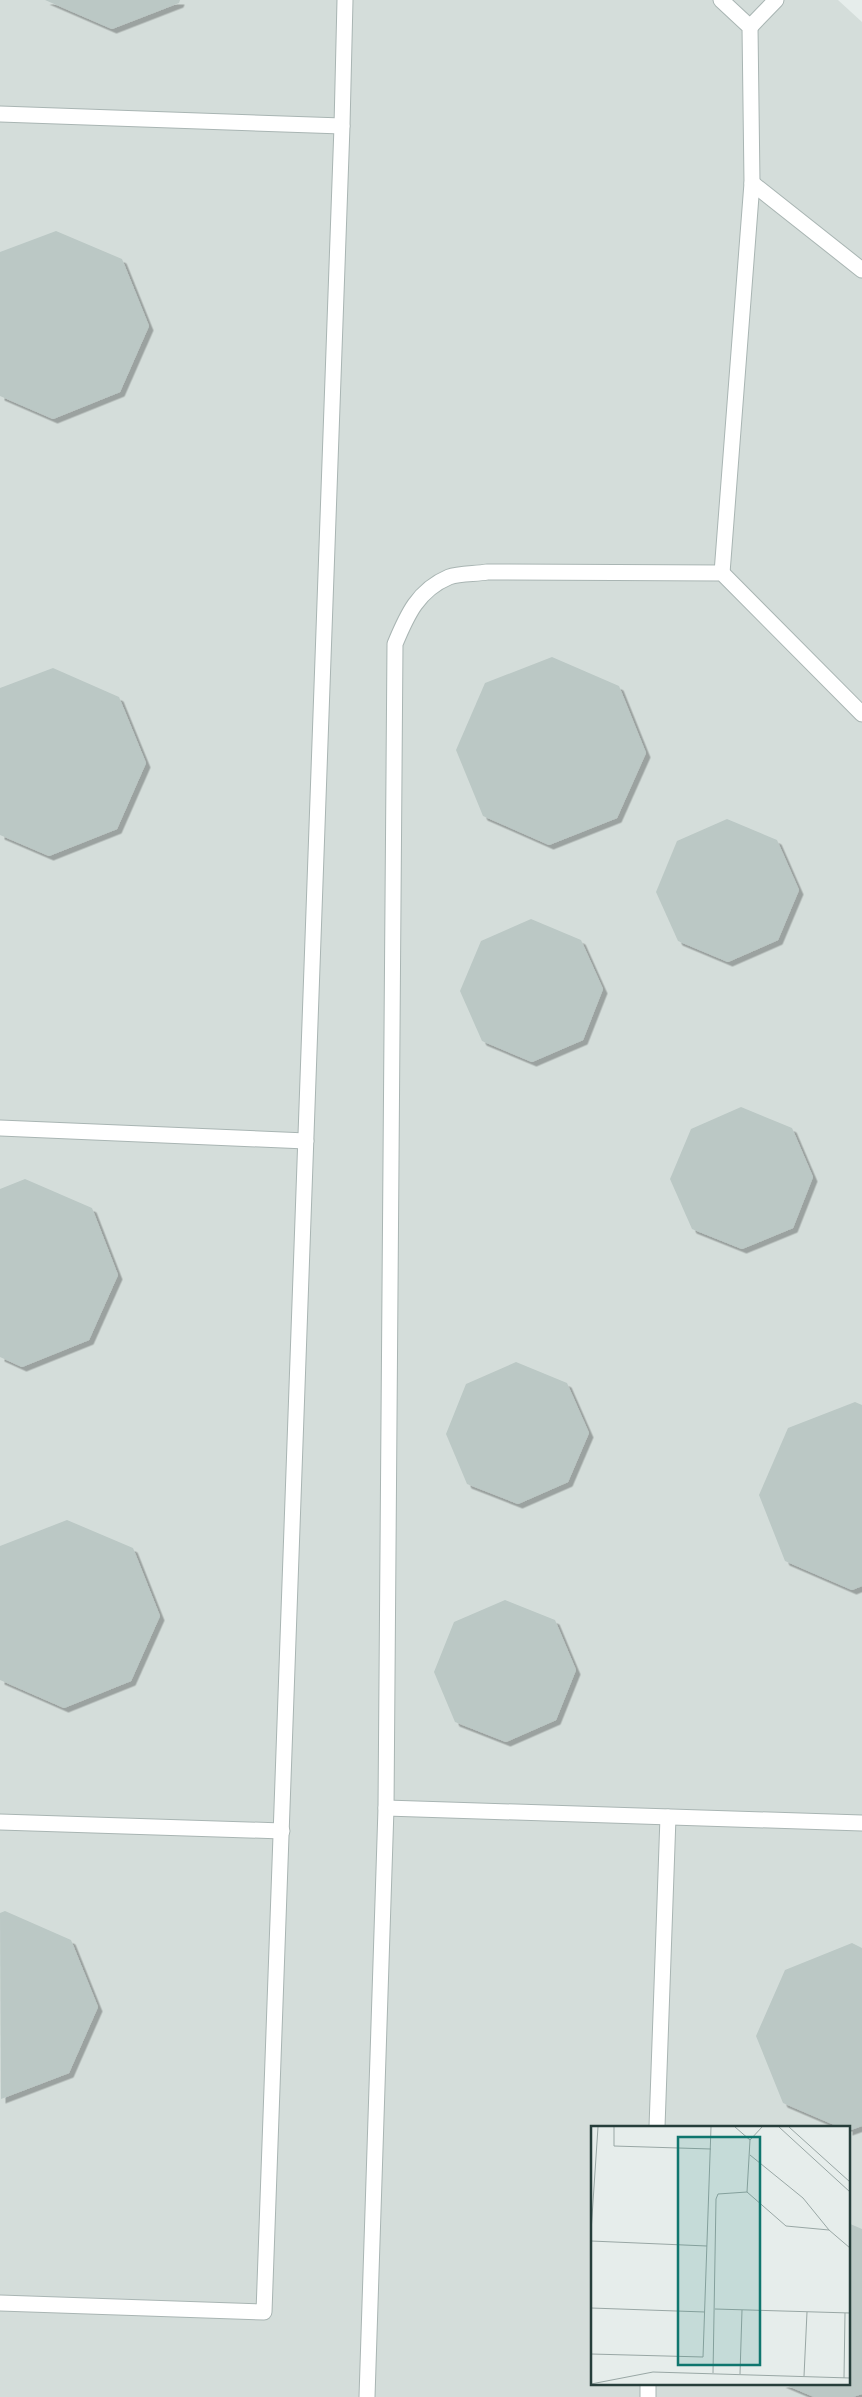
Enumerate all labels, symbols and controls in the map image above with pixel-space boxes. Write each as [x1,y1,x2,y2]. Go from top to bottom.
inset map [591,2126,850,2384]

